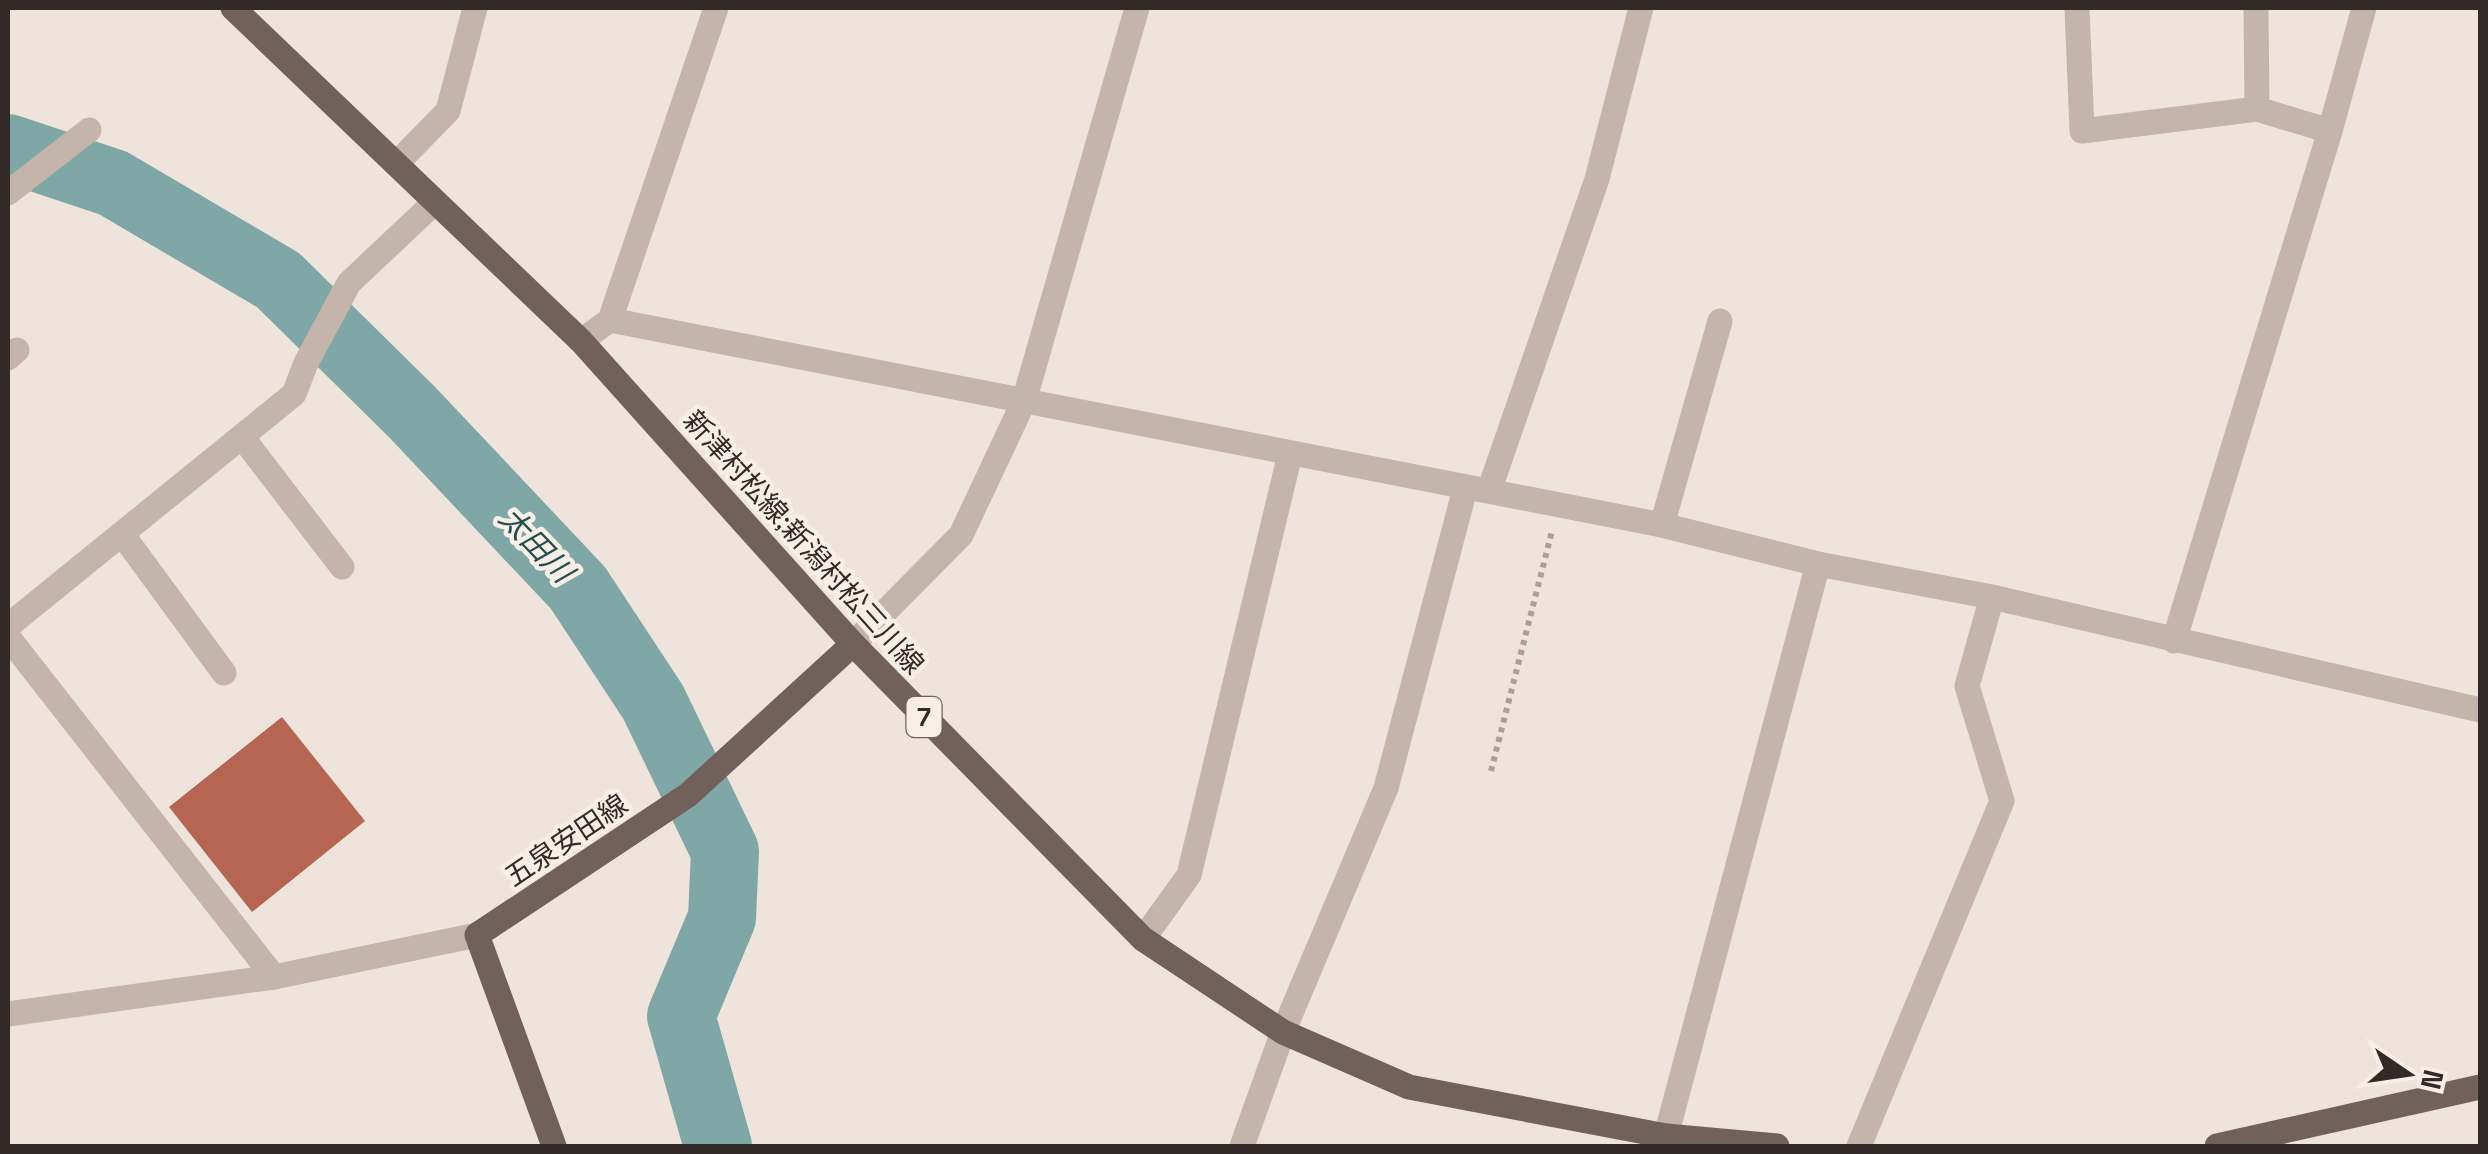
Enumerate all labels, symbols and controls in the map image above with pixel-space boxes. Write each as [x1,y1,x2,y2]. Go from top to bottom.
street label: 新津村松線;新潟村松三川線 [676,402,932,682]
water label: 太田川 [491,499,584,593]
road number: 7 [906,697,942,737]
street label: 五泉安田線 [498,786,634,894]
north arrow [2358,1024,2458,1124]
text: N [2413,1066,2452,1093]

